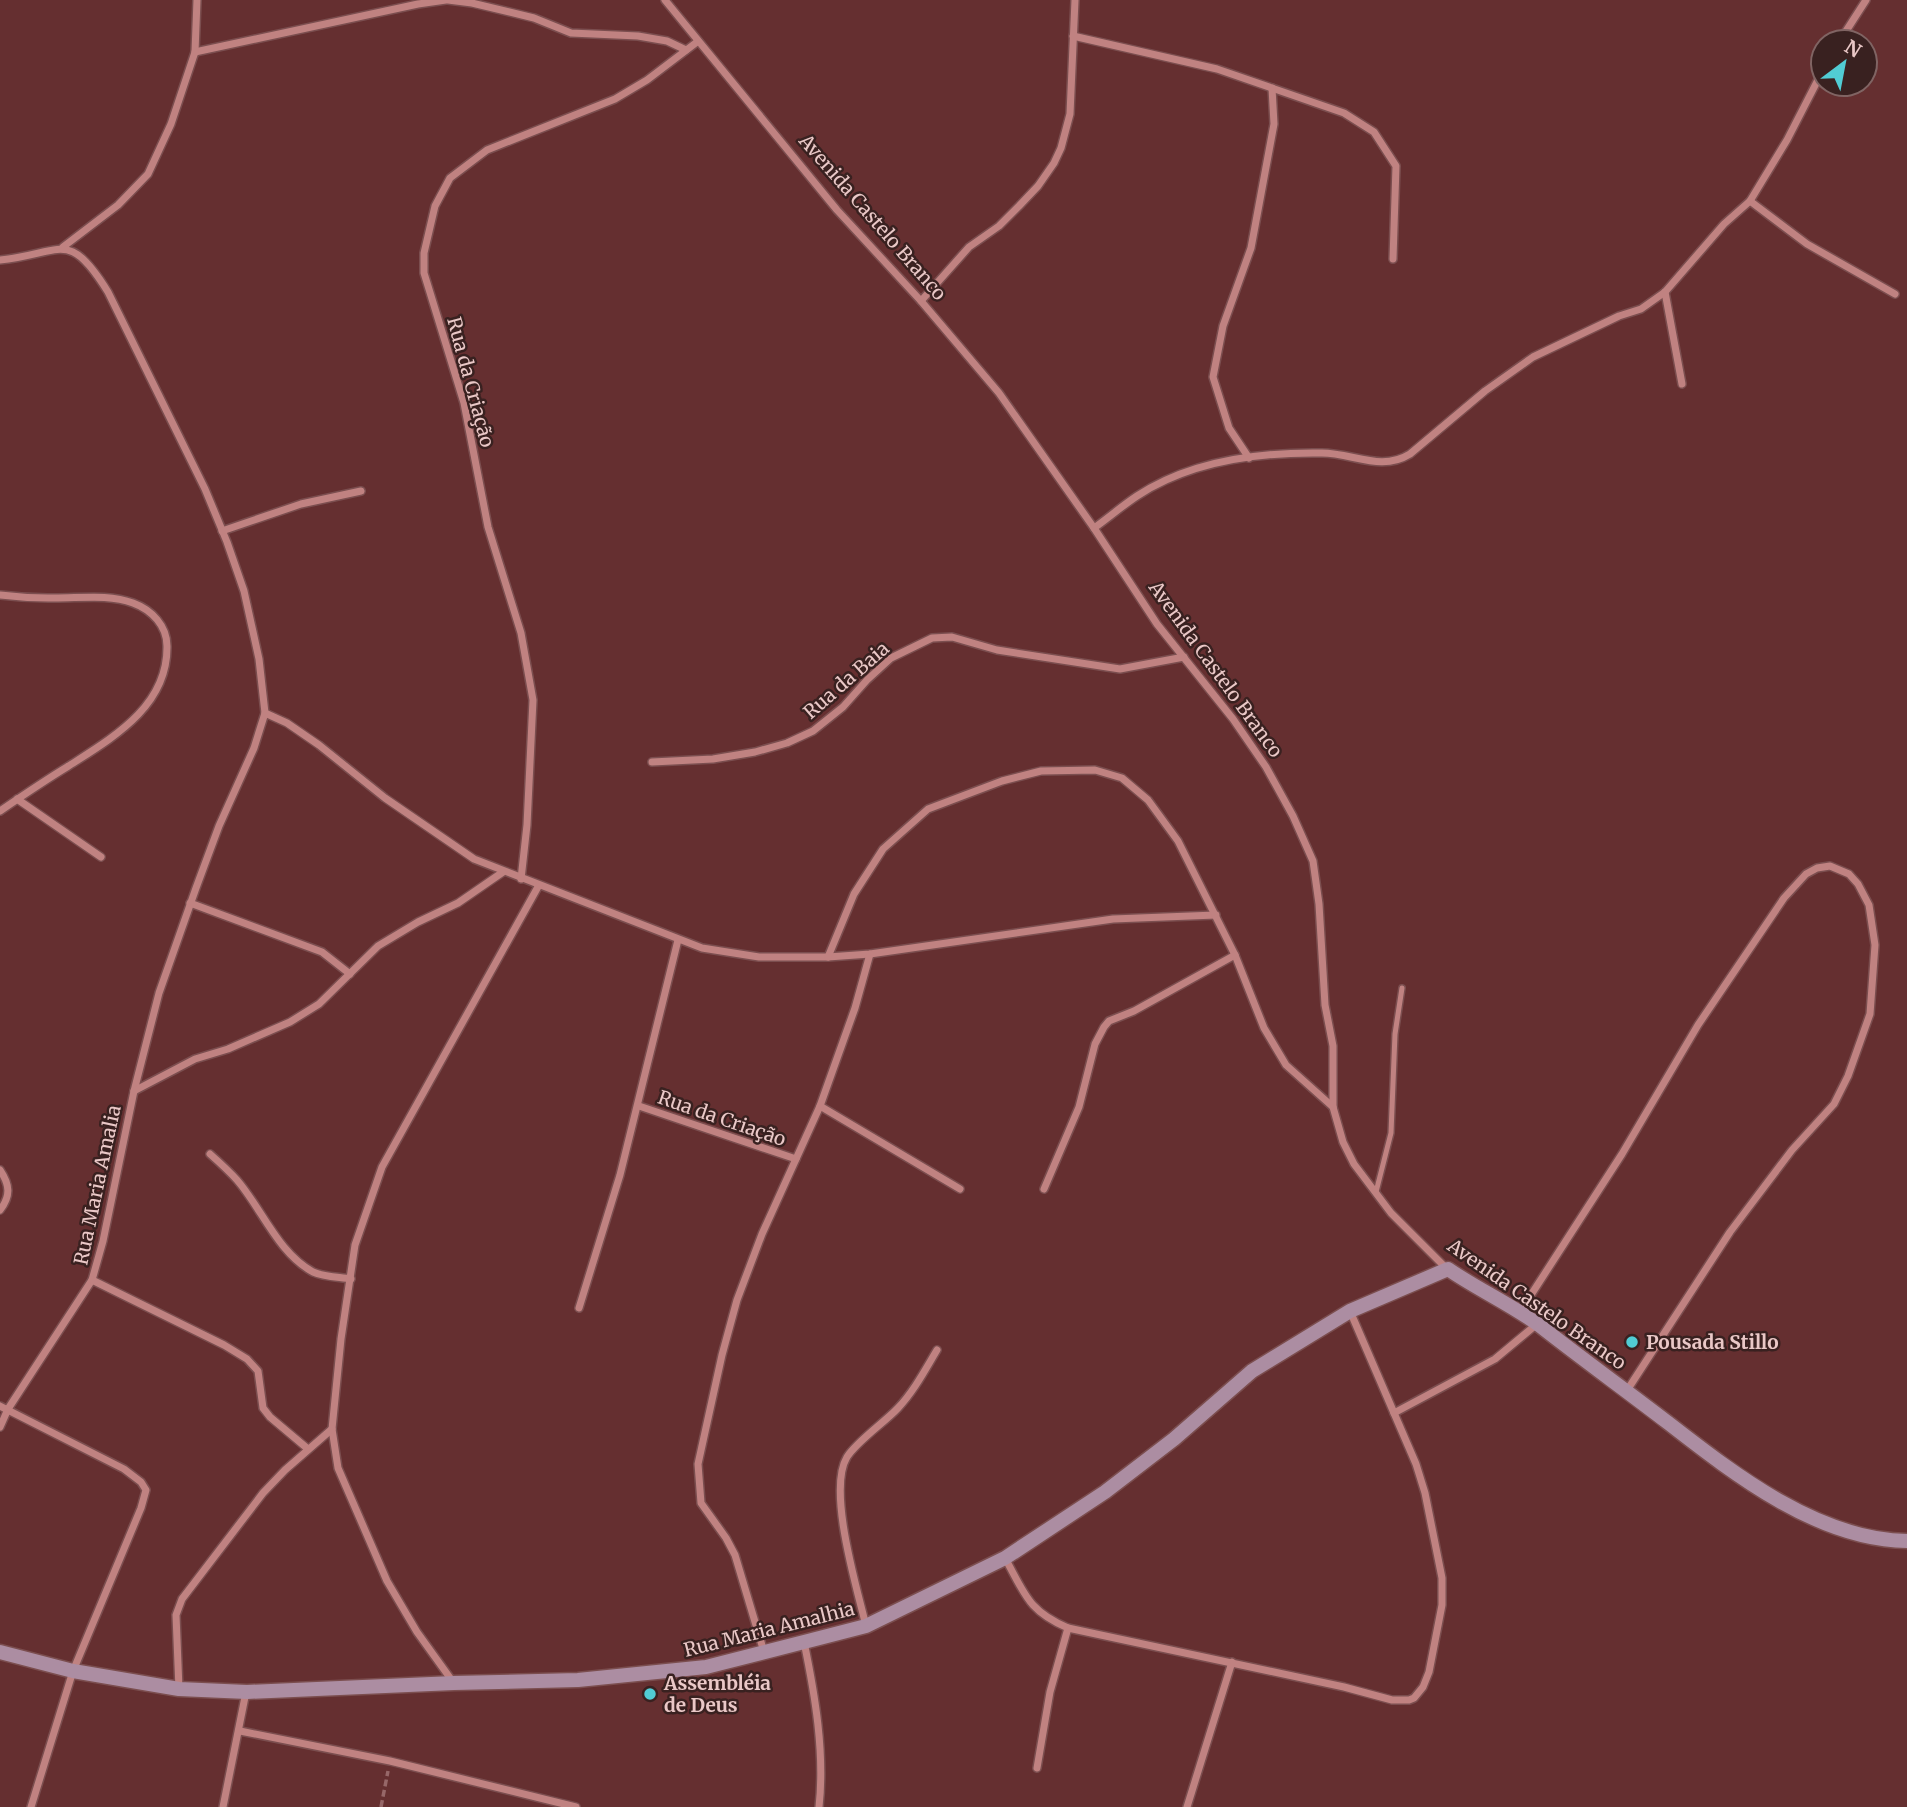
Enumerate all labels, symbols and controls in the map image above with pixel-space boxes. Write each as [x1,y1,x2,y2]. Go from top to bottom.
north arrow [1809,28,1879,98]
text: N [1840,34,1866,63]
street label: Avenida Castelo Branco [794,128,952,305]
street label: Rua da Criação [442,314,500,450]
street label: Avenida Castelo Branco [1143,575,1288,762]
street label: Rua da Baia [798,636,894,724]
street label: Rua da Criação [655,1085,789,1151]
street label: Rua Maria Amalia [68,1103,126,1267]
street label: Avenida Castelo Branco [1442,1233,1631,1375]
place label: Pousada Stillo [1646,1330,1779,1354]
marker: Pousada Stillo [1624,1334,1640,1350]
street label: Rua Maria Amalhia [681,1596,857,1662]
place label: Assembléia de Deus [663,1671,771,1717]
marker: Assembléia de Deus [642,1686,658,1702]

